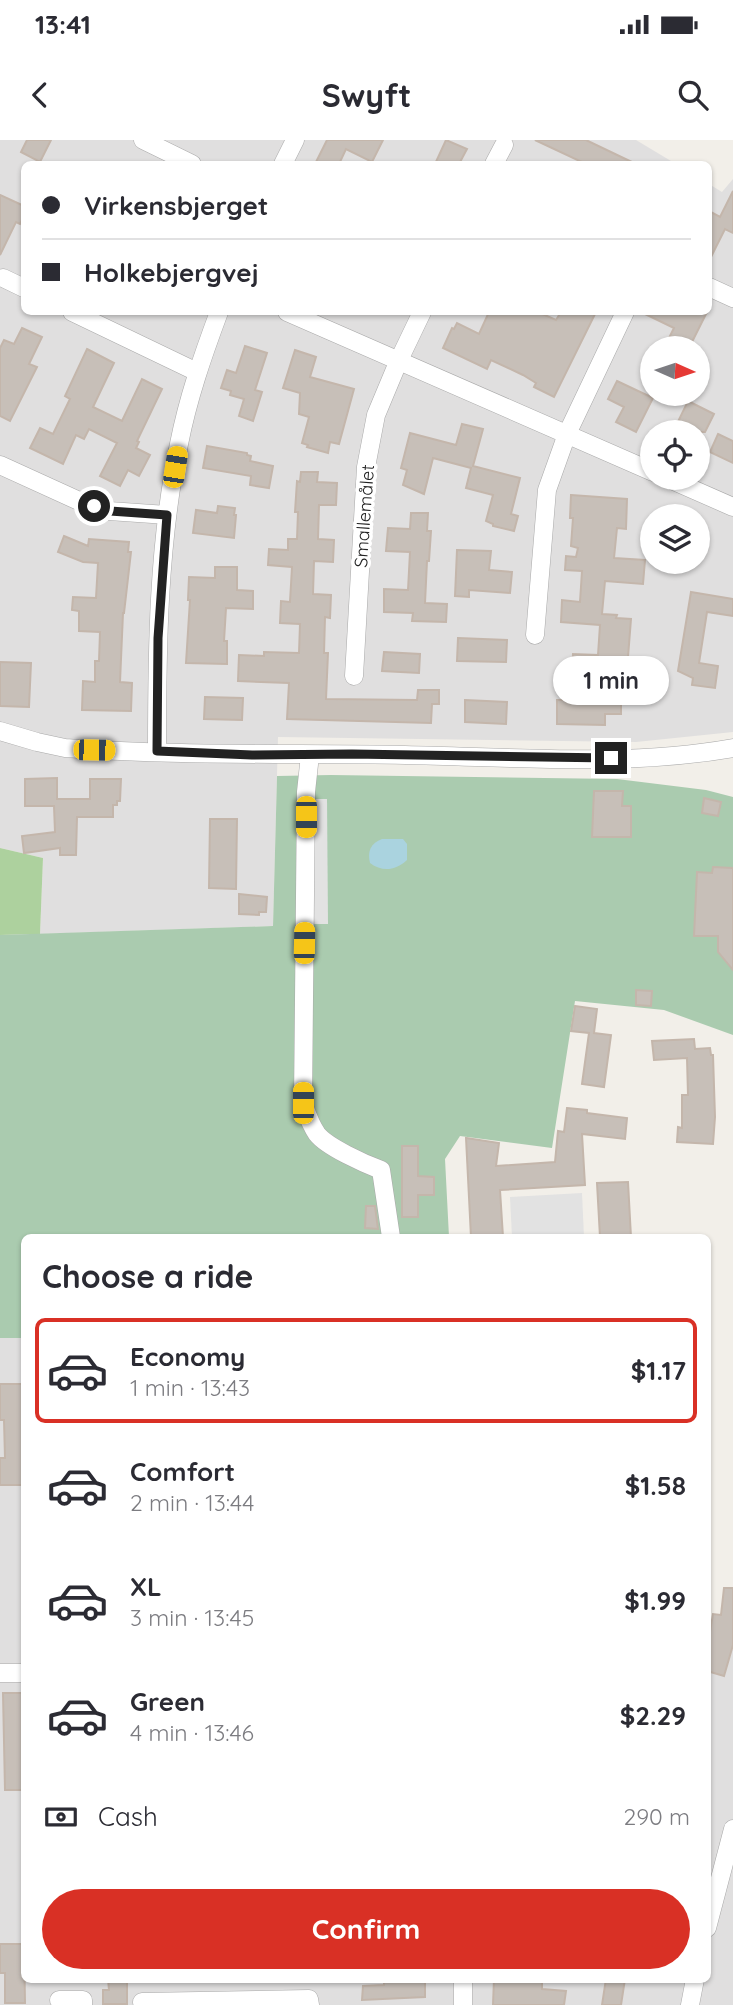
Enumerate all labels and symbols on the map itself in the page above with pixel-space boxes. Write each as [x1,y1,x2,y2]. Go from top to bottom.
north arrow [640,336,710,406]
car [162,445,189,489]
street label: Smallemålet [349,464,379,568]
route start [78,490,110,522]
callout: 1 min [553,656,669,706]
car [73,739,116,761]
route end [595,742,627,774]
car [296,796,317,838]
car [294,922,315,964]
car [293,1082,314,1124]

